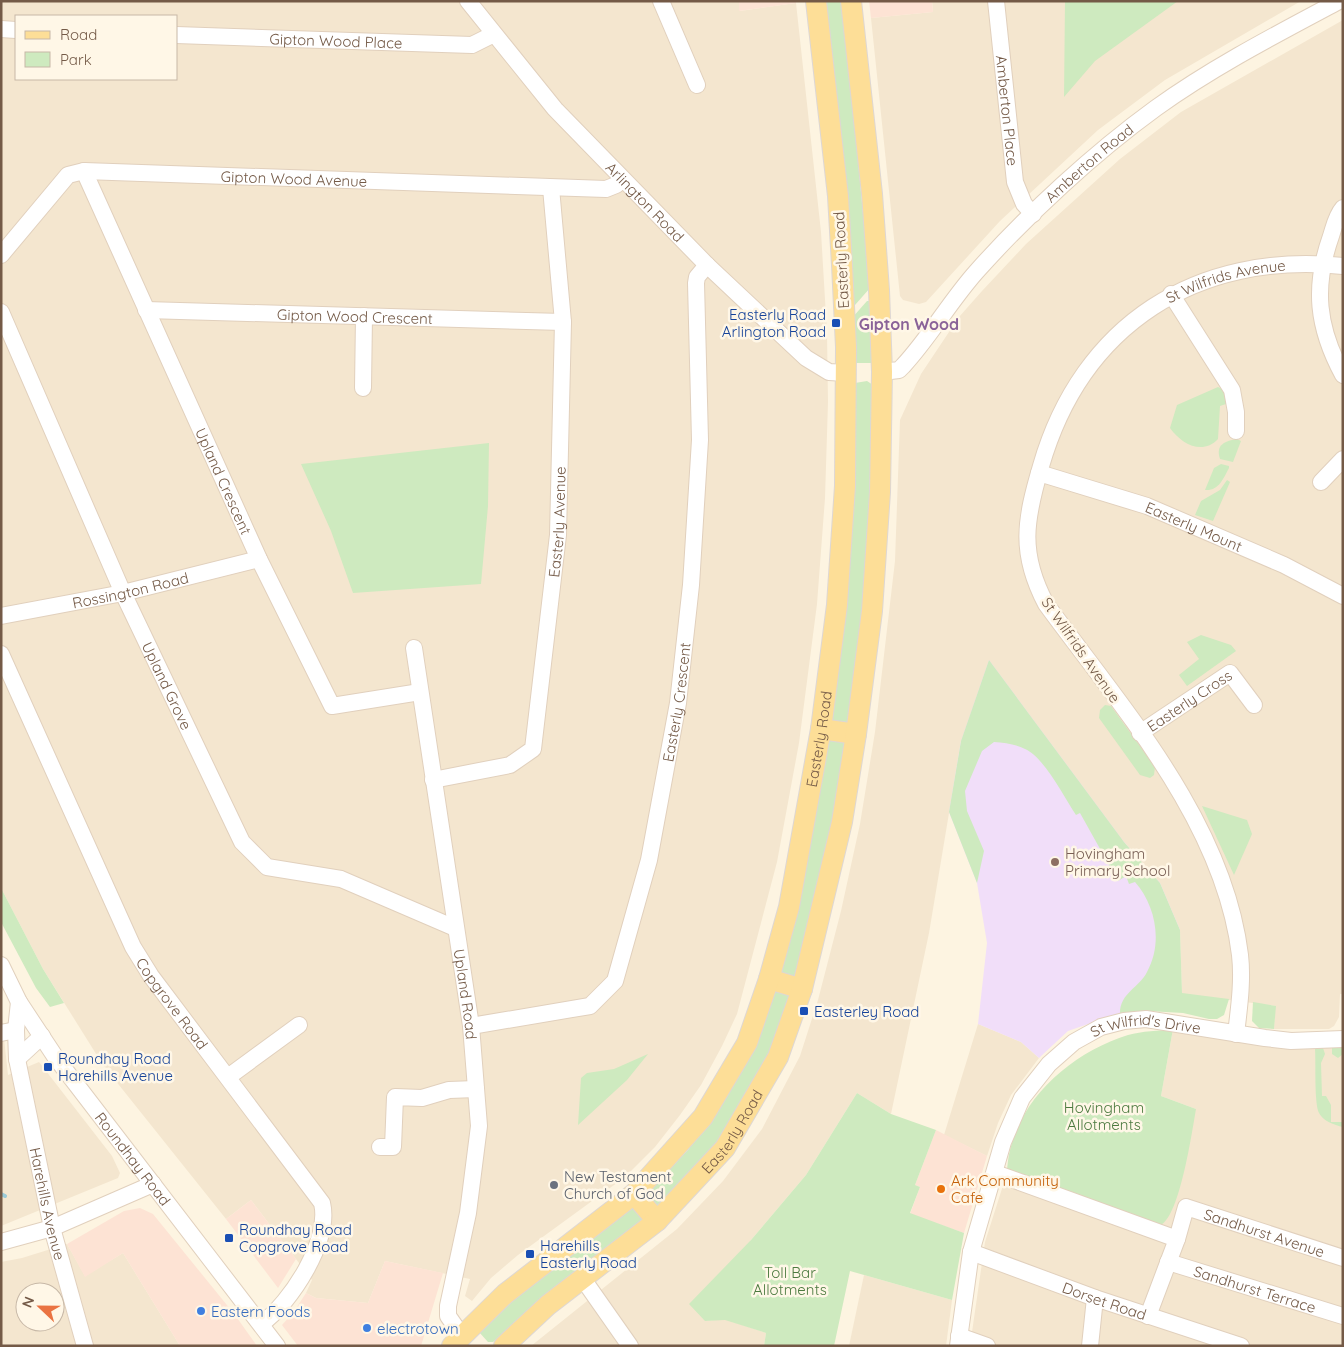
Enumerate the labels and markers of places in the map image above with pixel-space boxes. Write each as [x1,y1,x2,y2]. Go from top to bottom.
place label: Easterly Road Arlington Road [722,305,826,341]
marker: Easterly Road Arlington Road [830,317,842,329]
place label: Hovingham Primary School [1065,844,1170,880]
marker: Hovingham Primary School [1049,856,1061,868]
place label: Easterley Road [814,1002,919,1021]
marker: Easterley Road [798,1005,810,1017]
place label: Roundhay Road Harehills Avenue [58,1049,173,1085]
marker: Roundhay Road Harehills Avenue [42,1061,54,1073]
place label: New Testament Church of God [564,1167,672,1203]
place label: Ark Community Cafe [951,1171,1059,1207]
marker: New Testament Church of God [548,1179,560,1191]
marker: Ark Community Cafe [935,1183,947,1195]
place label: Roundhay Road Copgrove Road [239,1220,352,1256]
marker: Roundhay Road Copgrove Road [223,1232,235,1244]
place label: Harehills Easterly Road [540,1236,637,1272]
marker: Harehills Easterly Road [524,1248,536,1260]
place label: Eastern Foods [211,1302,310,1321]
marker: Eastern Foods [195,1305,207,1317]
place label: electrotown [377,1319,459,1338]
marker: electrotown [361,1322,373,1334]

